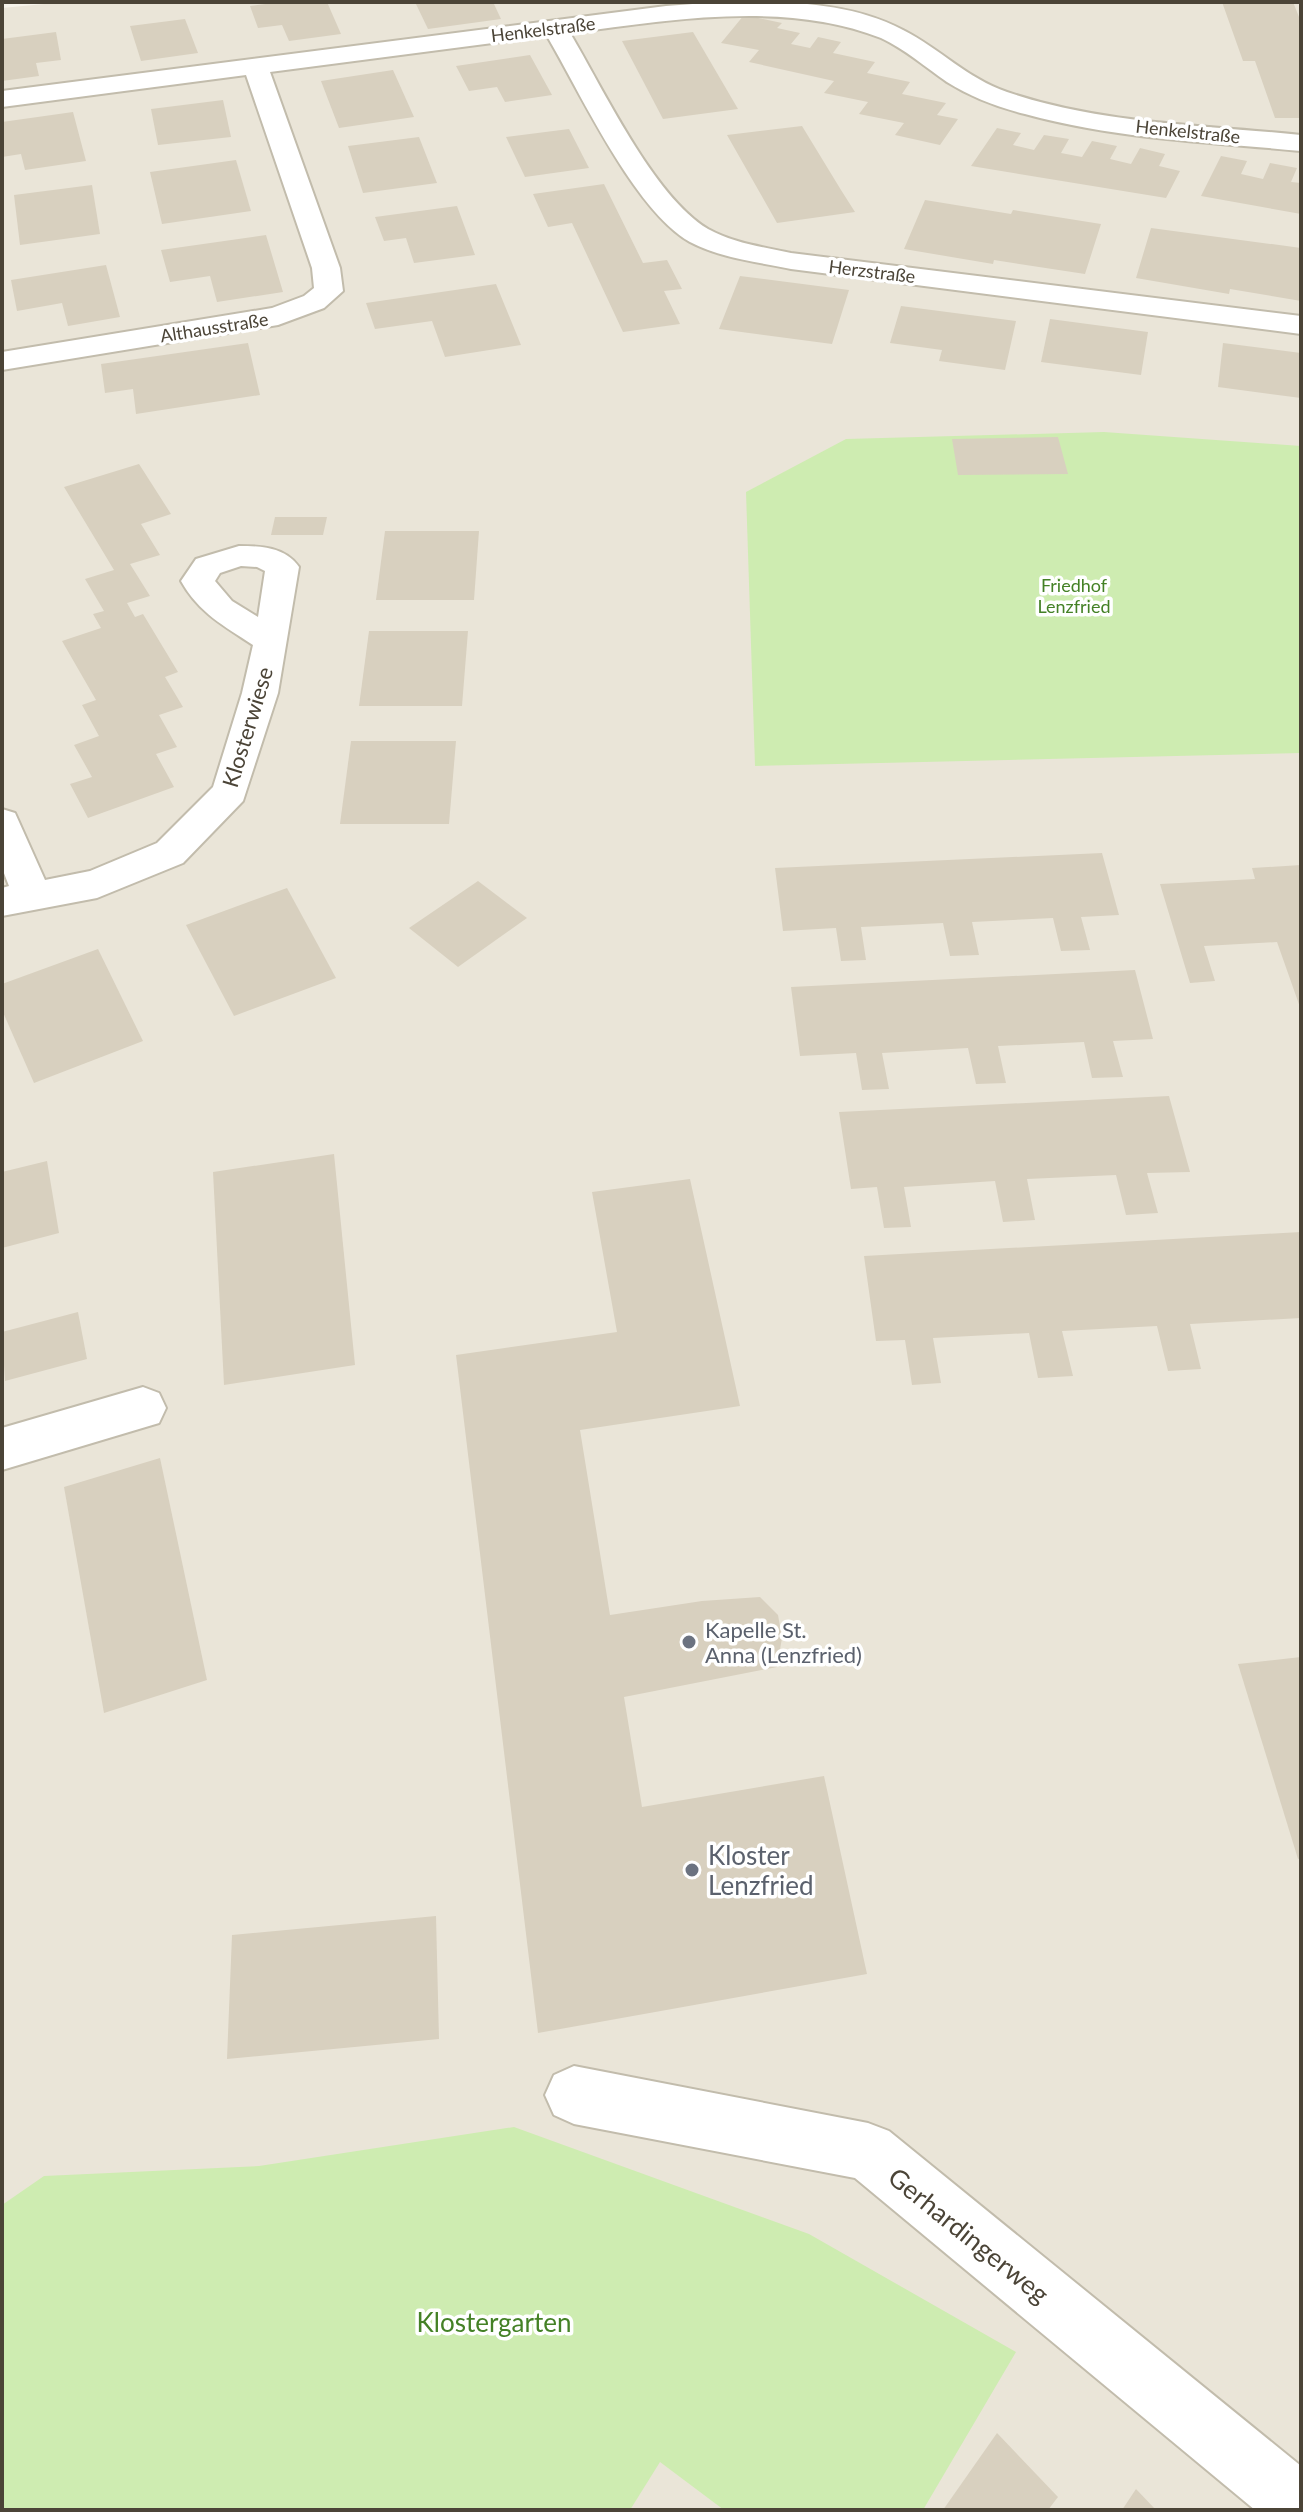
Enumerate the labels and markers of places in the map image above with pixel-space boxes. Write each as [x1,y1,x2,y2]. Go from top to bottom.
place label: Kapelle St. Anna (Lenzfried) [705,1616,862,1668]
marker: Kapelle St. Anna (Lenzfried) [680,1633,698,1651]
place label: Kloster Lenzfried [708,1839,814,1901]
marker: Kloster Lenzfried [683,1861,701,1879]

